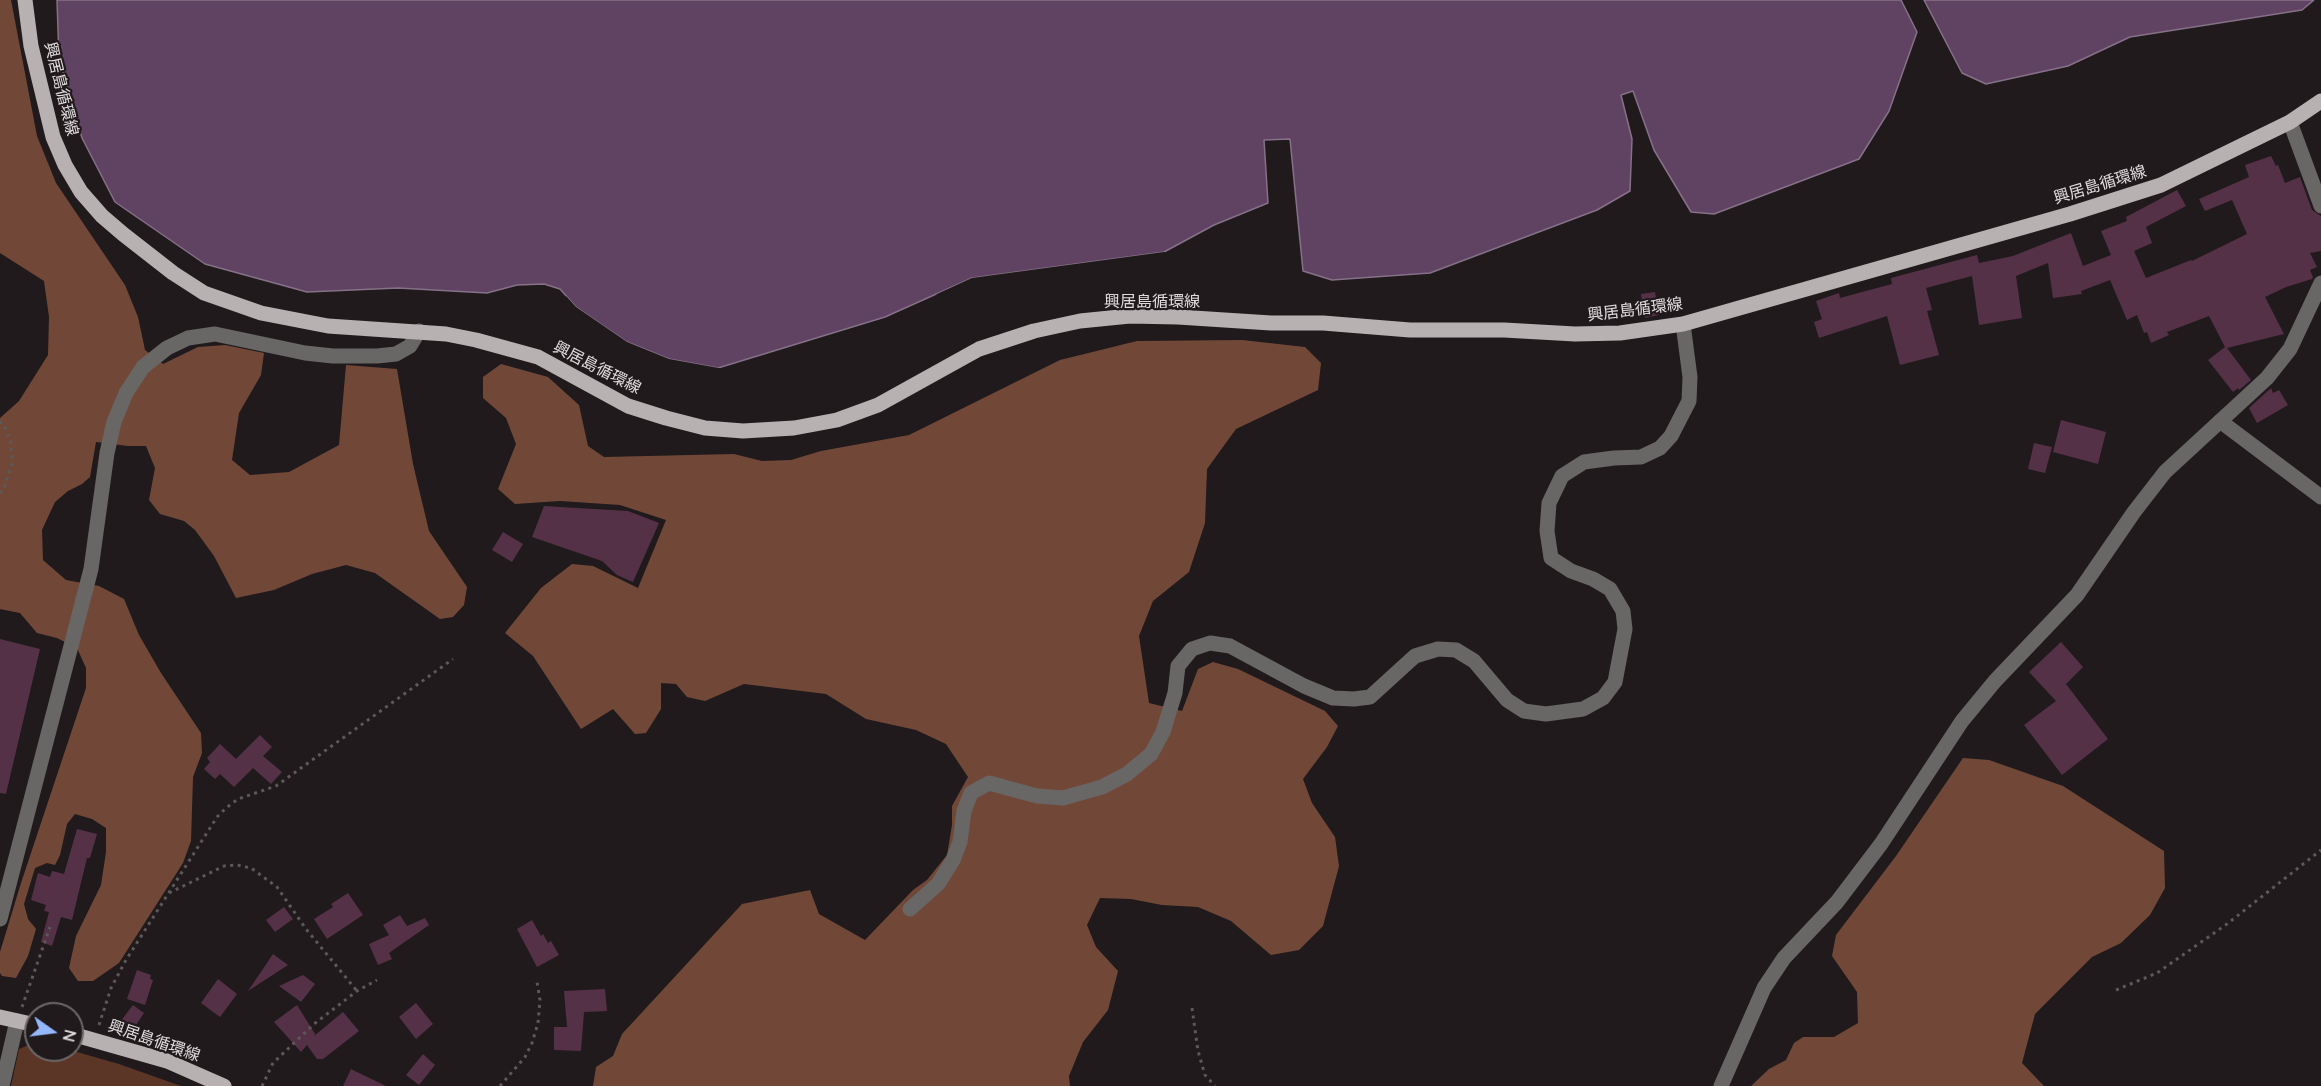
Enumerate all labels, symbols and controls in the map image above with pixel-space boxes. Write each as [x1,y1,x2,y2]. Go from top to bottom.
street label: 興居島循環線 [40,40,82,138]
street label: 興居島循環線 [2051,162,2149,208]
street label: 興居島循環線 [1104,292,1200,312]
street label: 興居島循環線 [1586,295,1684,325]
street label: 興居島循環線 [550,338,644,398]
north arrow [24,1002,84,1062]
street label: 興居島循環線 [105,1016,203,1066]
text: N [58,1028,81,1044]

